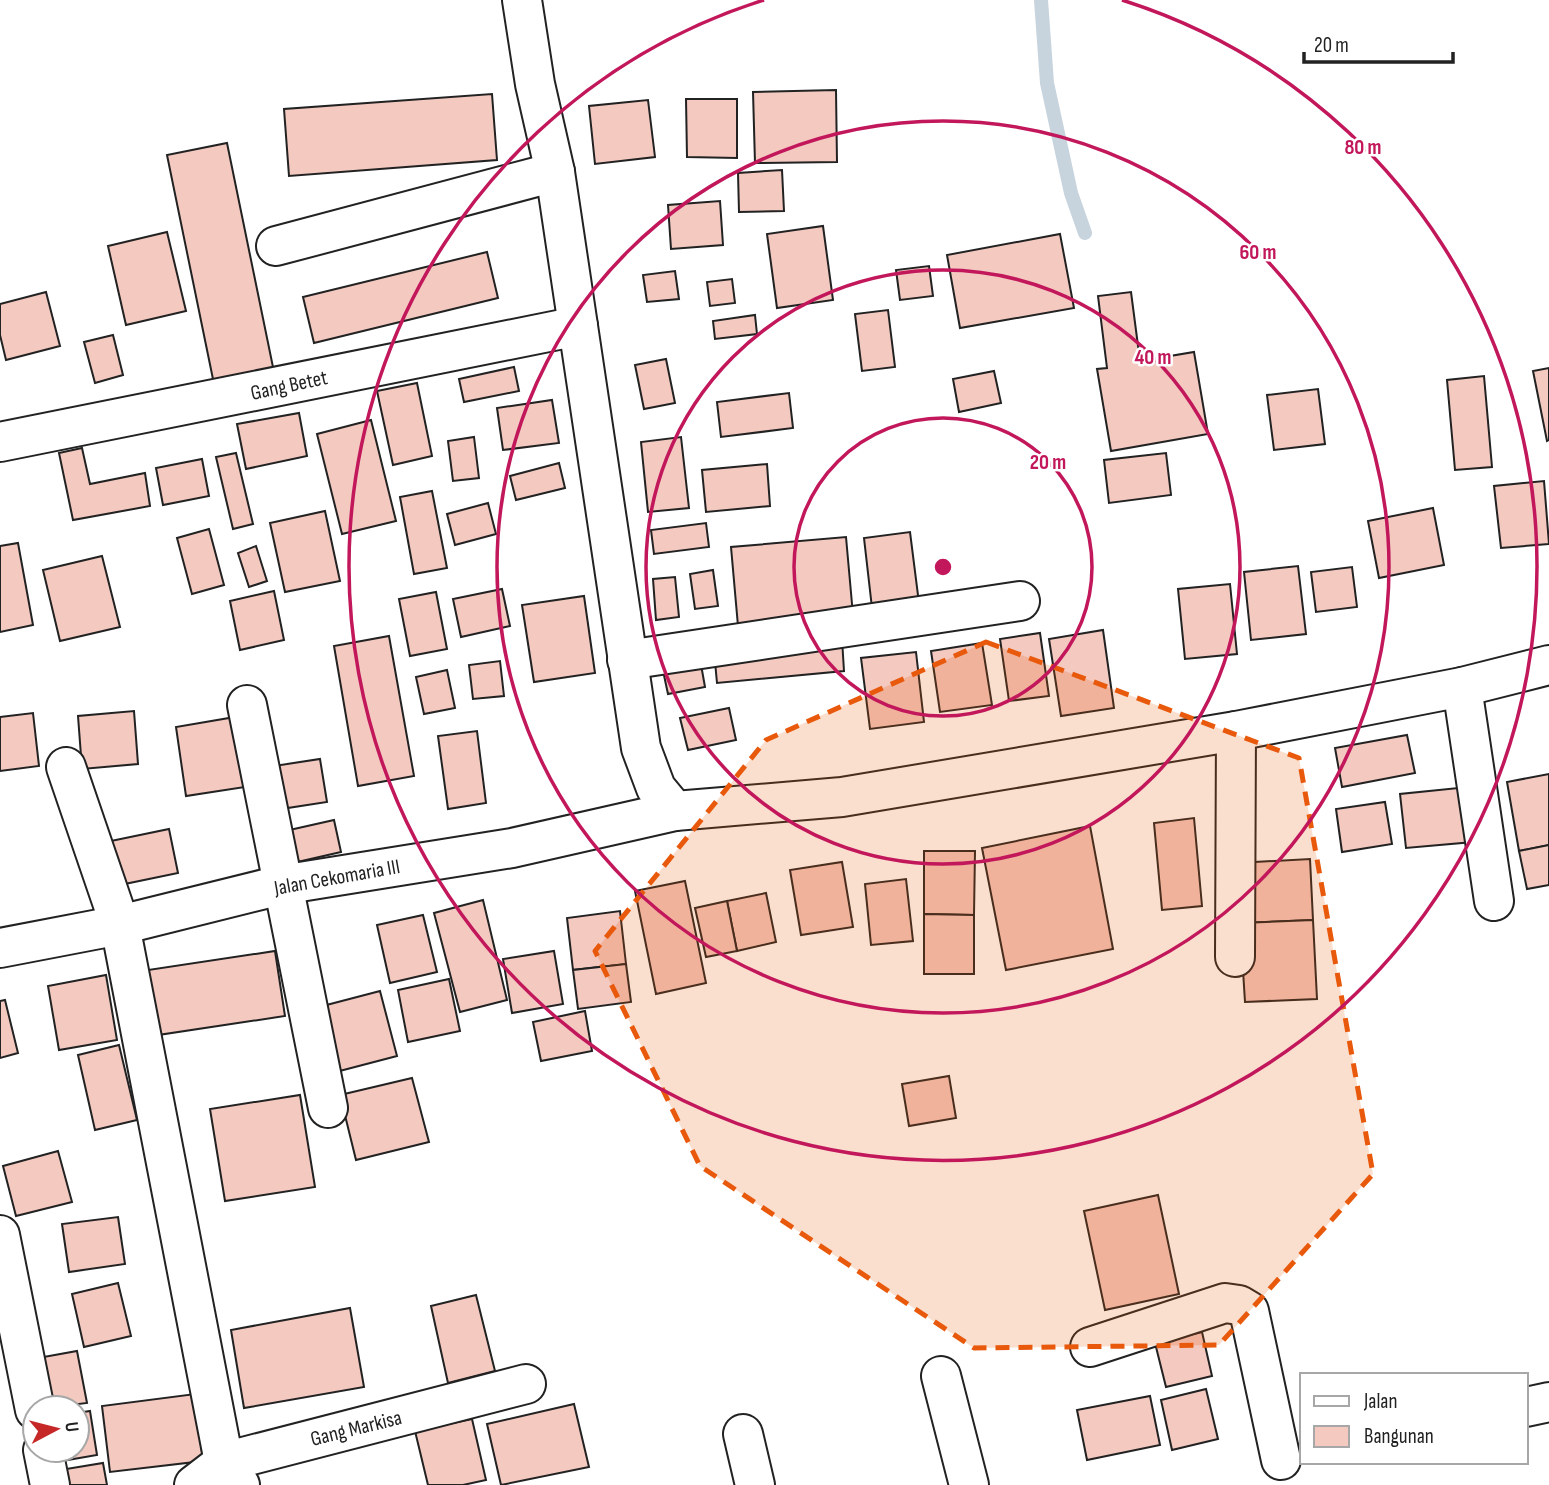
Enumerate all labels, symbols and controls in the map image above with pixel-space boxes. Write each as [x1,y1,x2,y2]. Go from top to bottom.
scale bar [1304,21,1453,65]
text: 20 m [1314,33,1349,58]
text: 80 m [1344,135,1382,160]
text: 60 m [1239,240,1277,265]
text: 40 m [1135,345,1171,370]
street label: Gang Betet [248,365,330,406]
text: 20 m [1030,450,1066,475]
centre of rings [931,555,955,579]
street label: Jalan Cekomaria III [271,854,402,901]
legend [1300,1373,1528,1464]
text: Jalan [1363,1389,1397,1414]
north arrow [21,1394,91,1464]
street label: Gang Markisa [308,1405,404,1452]
text: U [59,1421,83,1433]
text: Bangunan [1364,1424,1434,1449]

